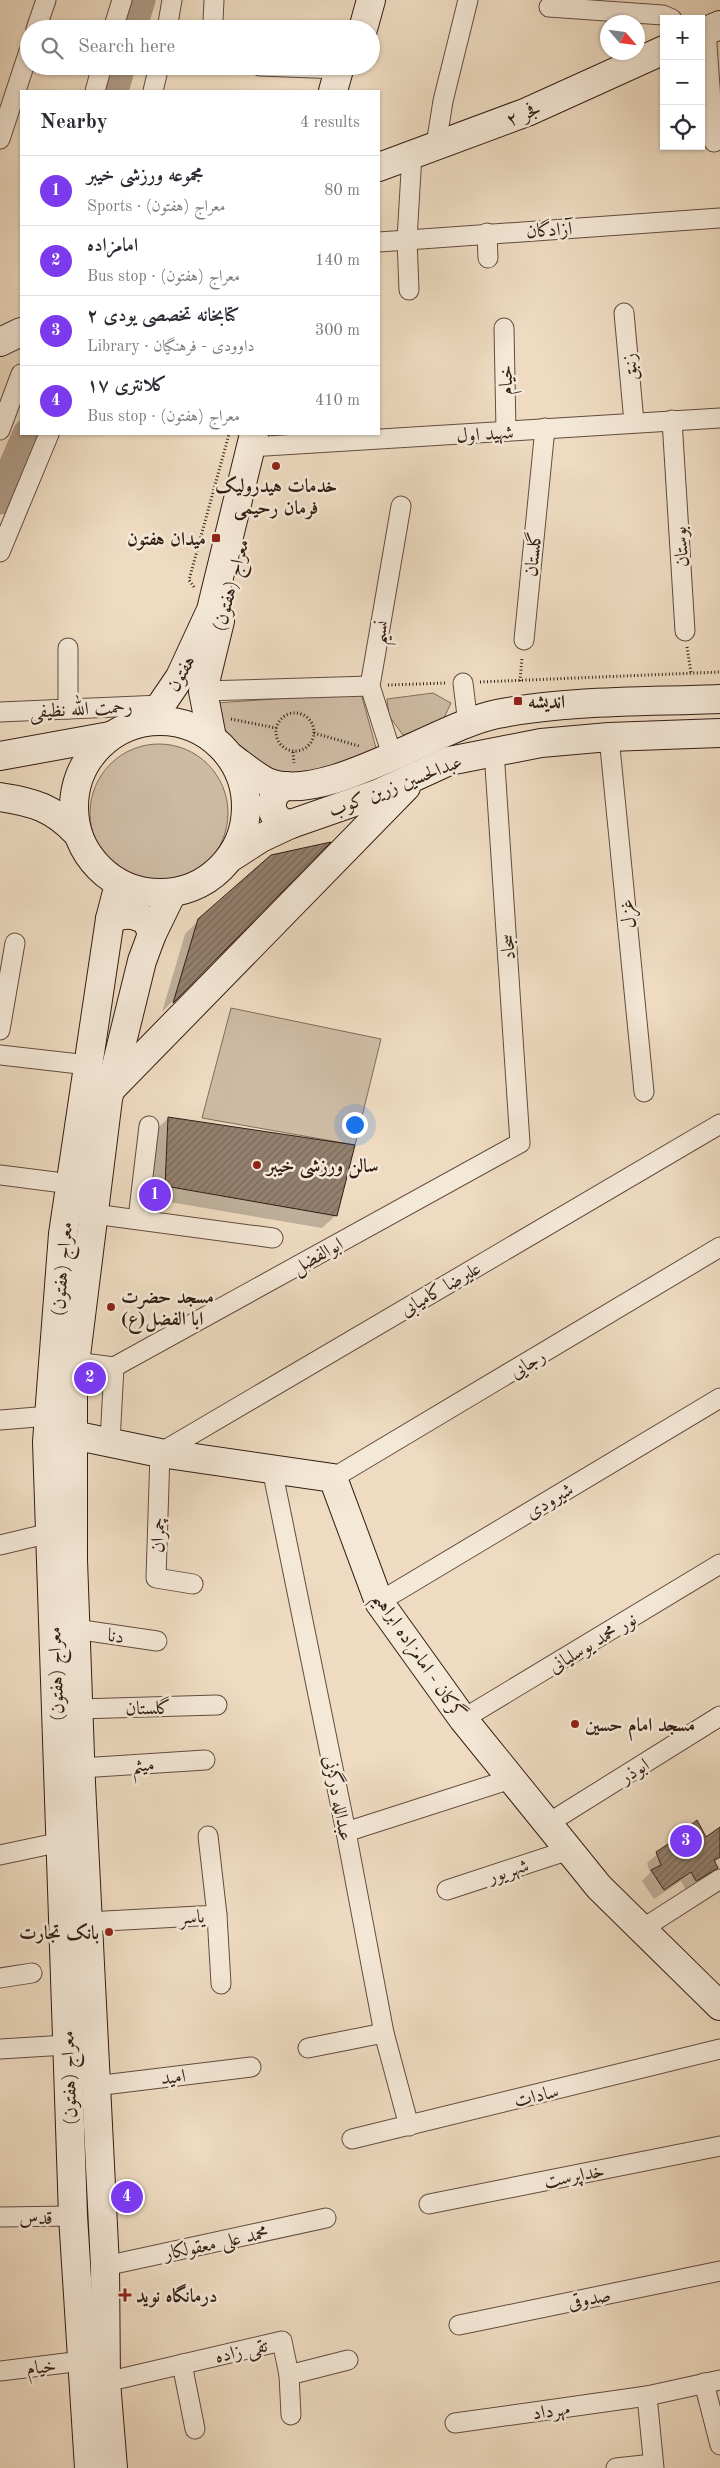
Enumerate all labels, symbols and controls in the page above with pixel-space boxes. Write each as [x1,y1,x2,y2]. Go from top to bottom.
north arrow [600,15,645,60]
map controls [660,15,705,150]
button: + [660,15,705,60]
search box [20,20,380,75]
icon: search [38,34,66,62]
text: Search here [78,38,175,57]
button: − [660,60,705,105]
street label: فجر ۲ [503,98,544,132]
button: locate [660,105,705,150]
text: Nearby [40,112,108,133]
text: 4 results [300,115,360,131]
text: مجموعه ورزشی خیبر [87,167,203,186]
text: 1 [51,183,61,199]
text: 80 m [324,183,360,199]
text: Sports · معراج (هفتون) [87,199,226,215]
street label: آزادگان [525,216,575,243]
text: امامزاده [87,237,138,256]
text: 2 [51,253,61,269]
text: 140 m [315,253,360,269]
text: Bus stop · معراج (هفتون) [87,269,240,285]
text: کتابخانه تخصصی یودی ۲ [87,307,239,326]
text: 3 [51,323,61,339]
text: 300 m [315,323,360,339]
text: Library · داوودی - فرهنگیان [87,339,255,355]
street label: زنبق [621,352,643,381]
street label: خیام [498,365,522,395]
text: کلانتری ۱۷ [87,377,167,396]
text: 4 [51,393,61,409]
text: 410 m [315,393,360,409]
text: Bus stop · معراج (هفتون) [87,409,240,425]
street label: شهید اول [456,424,515,448]
marker: خدمات هیدرولیک فرمان رحیمی [270,460,282,472]
place label: خدمات هیدرولیک فرمان رحیمی [215,475,337,521]
street label: بوستان [672,526,694,568]
street label: گلستان [519,530,546,578]
place label: میدان هفتون [127,531,206,551]
marker: میدان هفتون [210,532,222,544]
street label: معراج (هفتون) [210,537,260,635]
street label: نسیم [370,619,401,647]
street label: هفتون [165,653,201,696]
street label: رحمت الله نظیفی [29,691,133,725]
place label: اندیشه [528,694,565,713]
marker: اندیشه [512,695,524,707]
street label: عبدالحسین زرین کوب [326,752,466,822]
street label: غزل [618,898,642,929]
street label: سجاد [499,933,520,961]
your location [342,1112,368,1138]
place label: سالن ورزشی خیبر [265,1157,378,1179]
marker: سالن ورزشی خیبر [251,1159,263,1171]
pin: 1 [139,1176,171,1214]
street label: معراج (هفتون) [49,1221,83,1318]
street label: ابوالفضل [290,1236,348,1281]
street label: علیرضا کامیابی [397,1259,486,1323]
place label: مسجد حضرت ابا الفضل(ع) [121,1289,214,1334]
marker: مسجد حضرت ابا الفضل(ع) [105,1301,117,1313]
street label: رجایی [507,1347,550,1385]
pin: 2 [74,1359,106,1397]
street label: شیرودی [523,1481,577,1524]
street label: چمران [149,1517,171,1553]
street label: گرکان - امامزاده ابراهیم [362,1586,472,1728]
street label: نور محمد یوسلیانی [546,1611,641,1679]
street label: معراج (هفتون) [45,1626,75,1722]
street label: دنا [106,1627,125,1648]
street label: گلستان [125,1696,171,1719]
place label: مسجد امام حسین [585,1716,695,1742]
marker: مسجد امام حسین [569,1718,581,1730]
street label: عبدالله درگزنی [319,1753,359,1843]
street label: میثم [131,1756,156,1785]
street label: ابوذر [616,1756,654,1790]
pin: 3 [670,1822,702,1860]
street label: شهریور [484,1857,532,1889]
street label: یاسر [177,1908,207,1930]
place label: بانک تجارت [19,1922,99,1944]
marker: بانک تجارت [103,1926,115,1938]
street label: معراج (هفتون) [58,2030,88,2126]
street label: امید [160,2068,187,2089]
street label: سادات [512,2083,561,2112]
street label: خداپرست [543,2162,607,2194]
pin: 4 [111,2178,143,2216]
street label: قدس [19,2210,53,2229]
street label: محمد علی معقولکار [160,2222,271,2268]
place label: درمانگاه نوید [136,2283,218,2308]
street label: صدوقی [566,2286,613,2314]
marker: درمانگاه نوید [118,2288,132,2302]
street label: تقی زاده [213,2337,271,2370]
street label: خیام [25,2357,58,2385]
street label: مهرداد [531,2400,572,2426]

